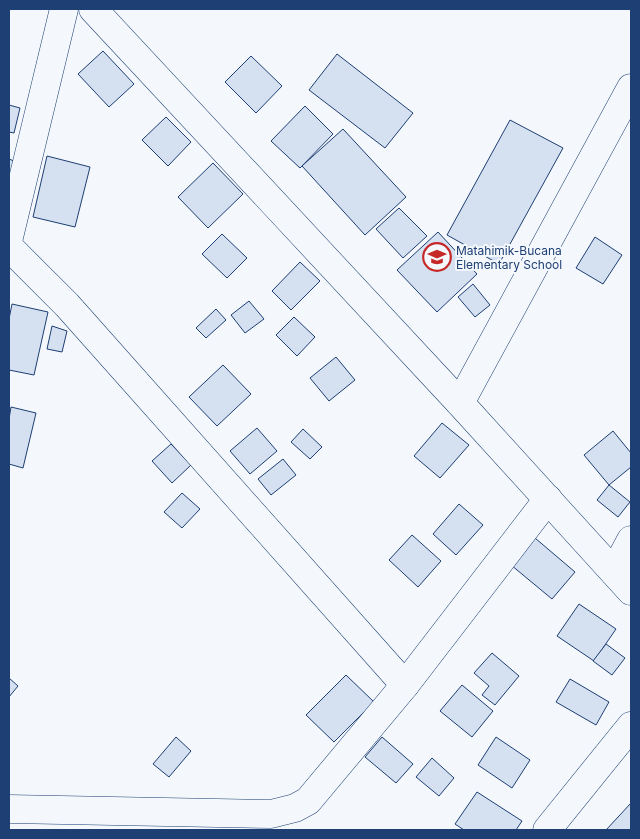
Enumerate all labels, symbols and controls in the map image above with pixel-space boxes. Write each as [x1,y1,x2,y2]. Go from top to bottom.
school or university icon: Matahimik-Bucana Elementary School [422,242,452,272]
place label: Matahimik-Bucana Elementary School [456,243,562,272]

